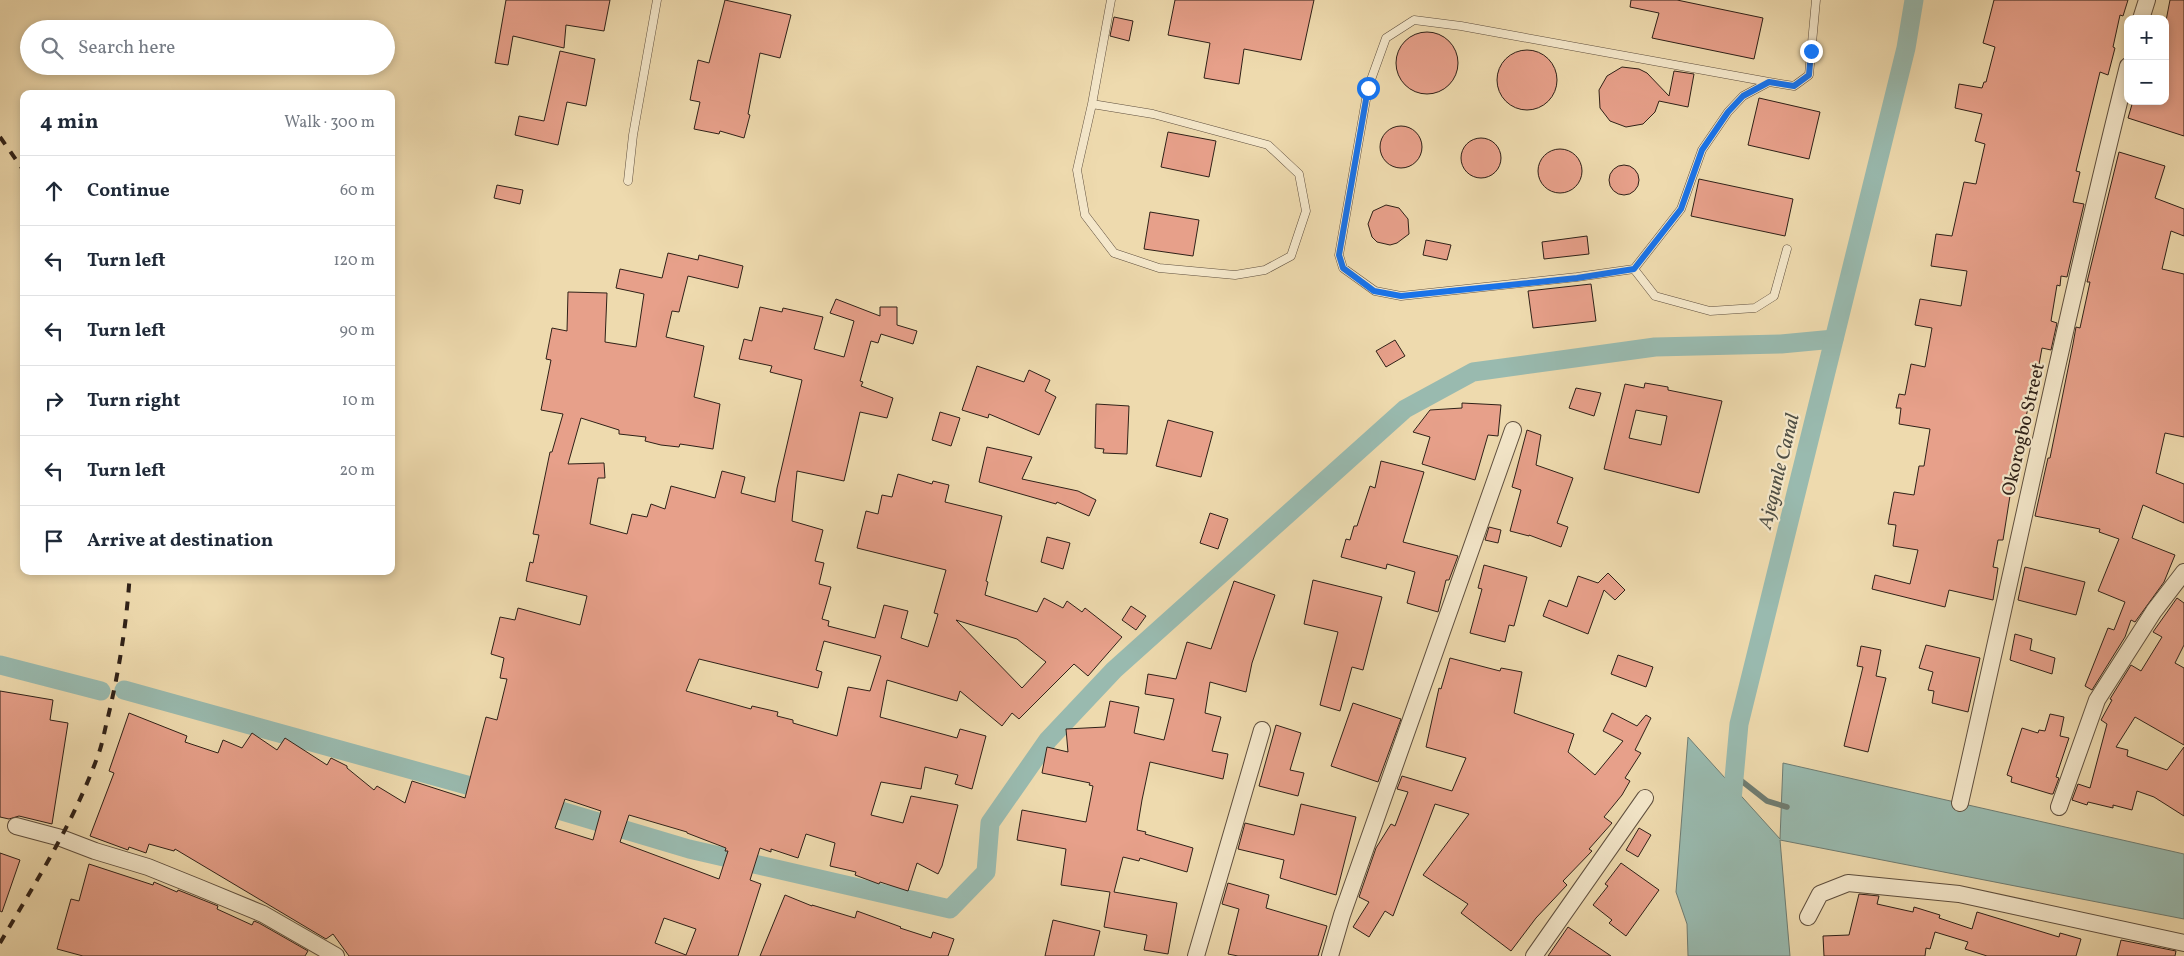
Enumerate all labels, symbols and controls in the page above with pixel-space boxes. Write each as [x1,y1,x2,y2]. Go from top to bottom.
map controls [2124,15,2169,105]
button: + [2124,15,2169,60]
search box [20,20,395,75]
icon: search [38,34,66,62]
text: Search here [78,35,175,61]
route end [1800,40,1823,63]
button: − [2124,60,2169,105]
route start [1357,77,1380,100]
text: 4 min [40,108,99,137]
text: Walk · 300 m [284,112,375,134]
icon: ahead [40,177,68,205]
text: Continue [87,178,170,204]
text: 60 m [340,180,375,202]
icon: left [40,247,68,275]
text: Turn left [87,248,166,274]
text: 120 m [333,250,375,272]
icon: left [40,317,68,345]
text: Turn left [87,318,166,344]
text: 90 m [339,320,375,342]
street label: Okorogbo Street [1996,360,2052,499]
icon: right [40,387,68,415]
text: Turn right [87,388,180,414]
text: 10 m [342,390,375,412]
water label: Ajegunle Canal [1752,411,1808,533]
icon: left [40,457,68,485]
text: Turn left [87,458,166,484]
text: 20 m [340,460,375,482]
icon: arrive [40,527,68,555]
text: Arrive at destination [87,528,273,554]

